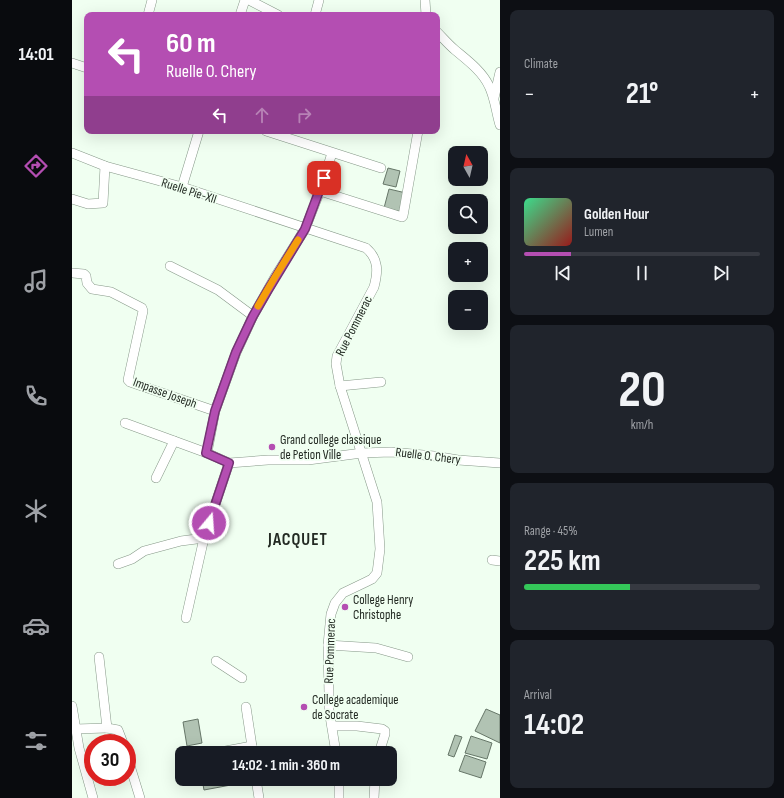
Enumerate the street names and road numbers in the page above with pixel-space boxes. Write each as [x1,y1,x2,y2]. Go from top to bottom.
street label: Ruelle Pie-XII [159,175,219,207]
street label: Rue Pommerac [332,293,376,359]
street label: Impasse Joseph [131,374,199,412]
street label: Ruelle O. Chery [395,444,461,468]
street label: Rue Pommerac [321,618,339,684]

